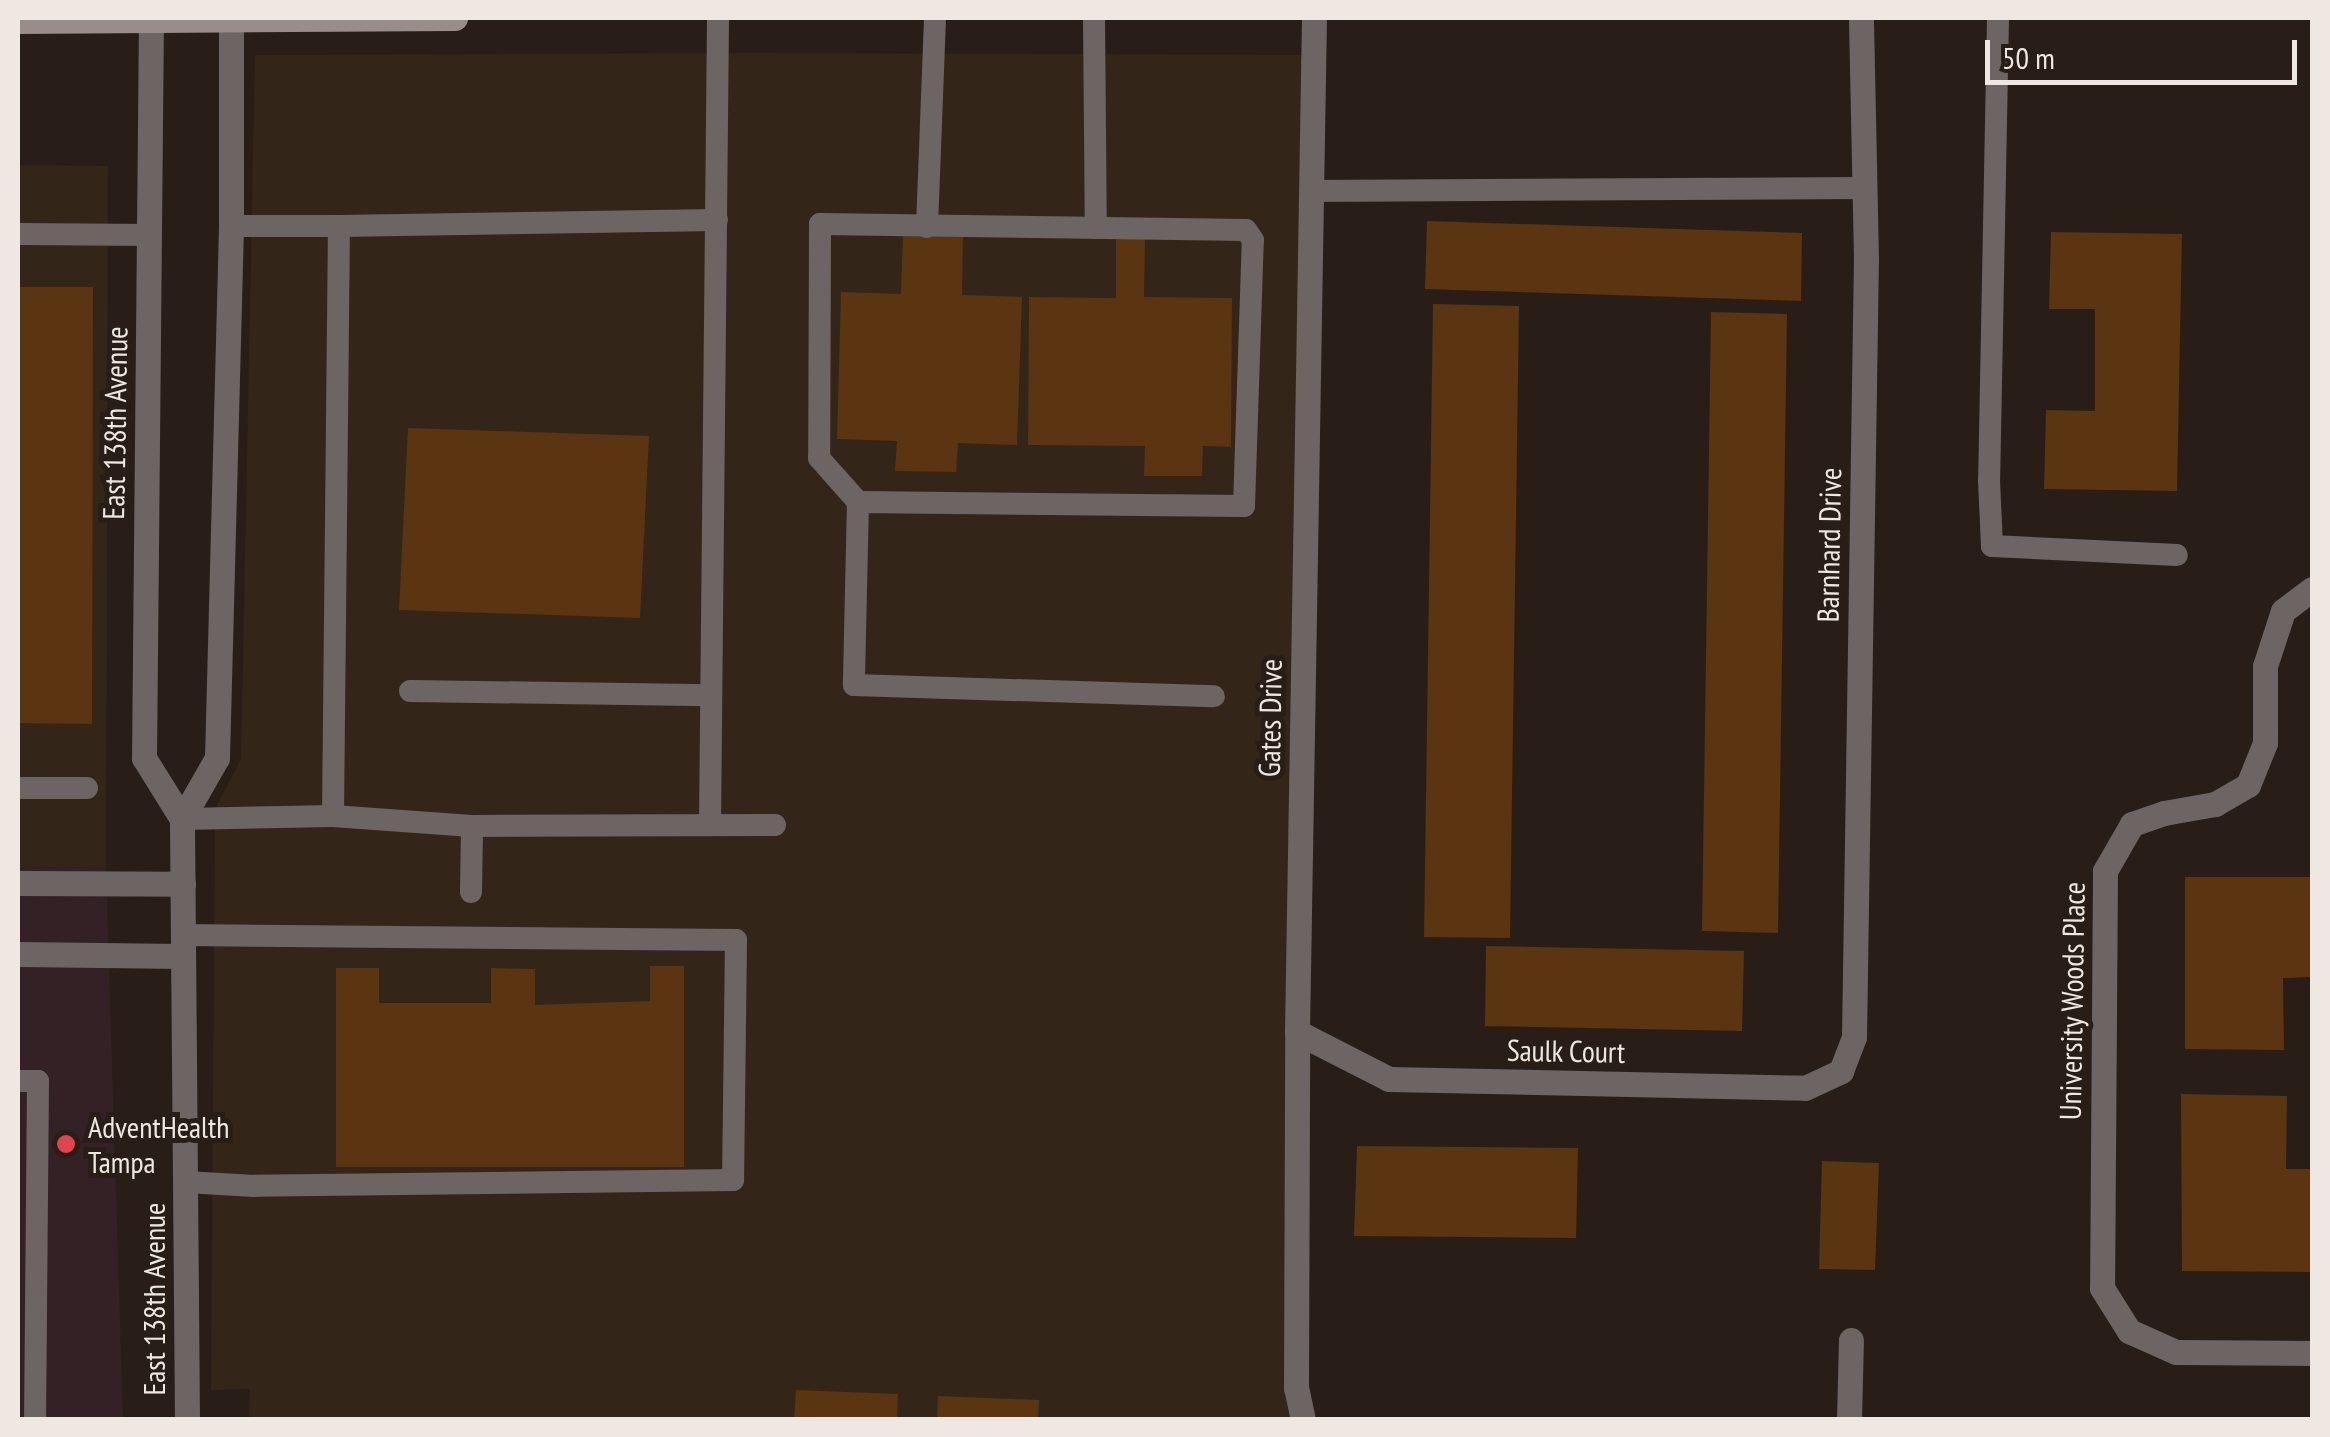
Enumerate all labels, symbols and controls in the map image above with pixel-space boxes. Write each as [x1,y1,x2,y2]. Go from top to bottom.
scale bar [1990,20,2302,82]
text: 50 m [2002,38,2055,77]
street label: East 138th Avenue [95,326,135,520]
street label: Barnhard Drive [1810,467,1848,623]
street label: Gates Drive [1251,659,1289,777]
street label: University Woods Place [2052,881,2092,1121]
street label: Saulk Court [1506,1032,1626,1070]
place label: AdventHealth Tampa [88,1109,230,1180]
marker: AdventHealth Tampa [53,1131,79,1157]
street label: East 138th Avenue [136,1202,172,1396]

